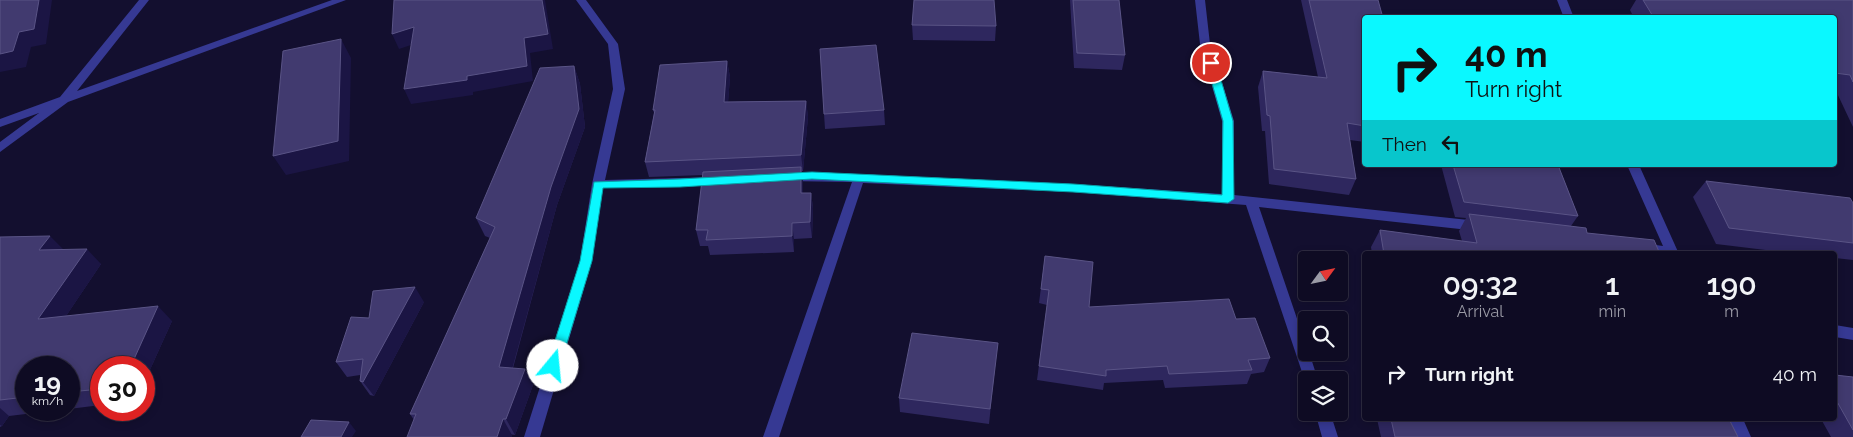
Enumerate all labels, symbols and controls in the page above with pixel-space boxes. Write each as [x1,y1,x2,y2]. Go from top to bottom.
text: 40 m [1465,34,1547,75]
icon: right [1382,35,1447,100]
pin [1190,42,1232,84]
icon: arrive [1197,49,1225,77]
text: Turn right [1465,76,1562,102]
icon: left [1437,130,1465,158]
text: Then [1382,133,1427,155]
north arrow [1298,251,1348,301]
map controls [1298,251,1348,421]
text: 09:32 [1442,267,1518,302]
text: 1 [1605,267,1619,302]
text: 190 [1706,267,1757,302]
text: Arrival [1457,302,1504,321]
text: min [1598,302,1626,321]
text: m [1724,302,1739,321]
button: search [1298,311,1348,361]
position arrow [526,339,578,391]
speed limit sign: 30 [90,356,155,421]
icon: right [1382,360,1410,388]
text: Turn right [1425,363,1514,385]
text: 40 m [1773,363,1817,385]
text: 19 [34,367,61,397]
button: layers [1298,371,1348,421]
text: km/h [32,394,63,408]

